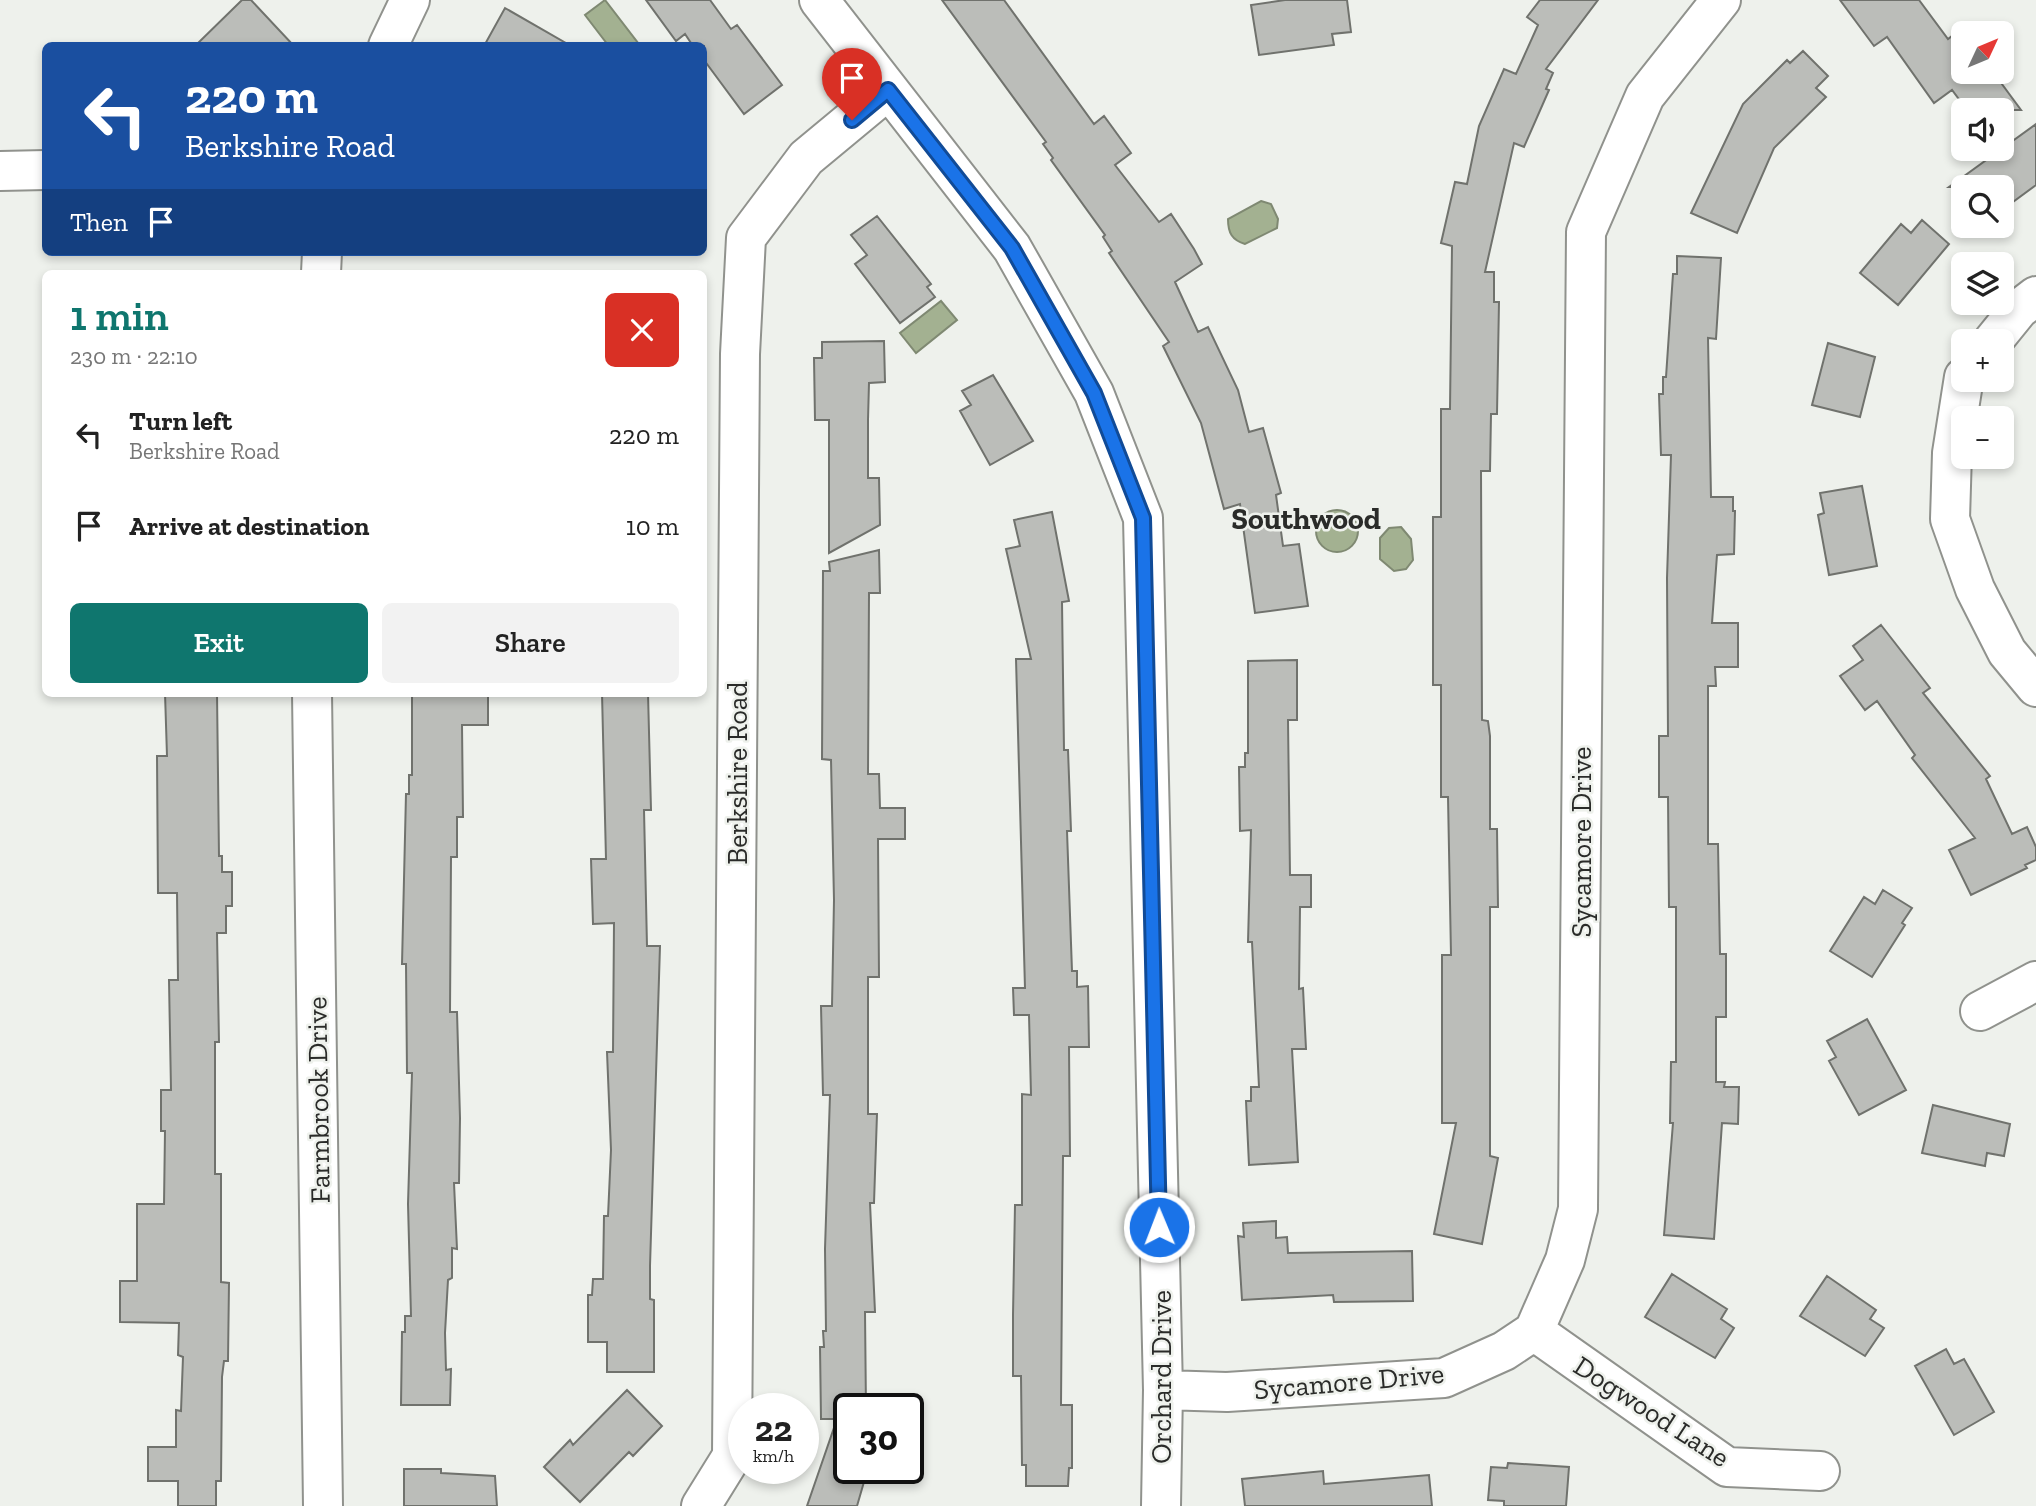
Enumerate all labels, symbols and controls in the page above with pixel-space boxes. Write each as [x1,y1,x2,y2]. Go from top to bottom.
north arrow [1951,21,2014,84]
map controls [1951,21,2014,469]
pin [822,48,882,120]
icon: arrive [833,59,871,97]
text: 220 m [185,67,318,126]
icon: left [70,70,161,161]
button: sound [1951,98,2014,161]
text: Berkshire Road [185,127,395,165]
button: search [1951,175,2014,238]
icon: arrive [142,203,180,241]
text: Then [70,206,128,238]
button: layers [1951,252,2014,315]
text: 1 min [70,290,169,341]
button: close [605,293,679,367]
button: + [1951,329,2014,392]
text: 230 m · 22:10 [70,342,198,370]
text: Turn left [129,405,232,437]
button: − [1951,406,2014,469]
icon: left [70,416,108,454]
text: 220 m [609,419,679,451]
text: Berkshire Road [129,437,280,465]
district label: Southwood [1231,501,1381,537]
icon: arrive [70,507,108,545]
text: Arrive at destination [129,510,369,542]
text: 10 m [626,510,679,542]
button: Exit [70,603,368,683]
button: Share [382,603,679,683]
street label: Berkshire Road [721,681,754,865]
street label: Sycamore Drive [1565,747,1598,937]
street label: Farmbrook Drive [300,996,337,1204]
position arrow [1122,1190,1196,1264]
street label: Orchard Drive [1145,1290,1178,1464]
street label: Dogwood Lane [1568,1349,1736,1474]
street label: Sycamore Drive [1253,1357,1446,1406]
speed limit sign: 30 [833,1393,924,1484]
text: 22 [755,1408,792,1450]
text: km/h [753,1445,794,1467]

